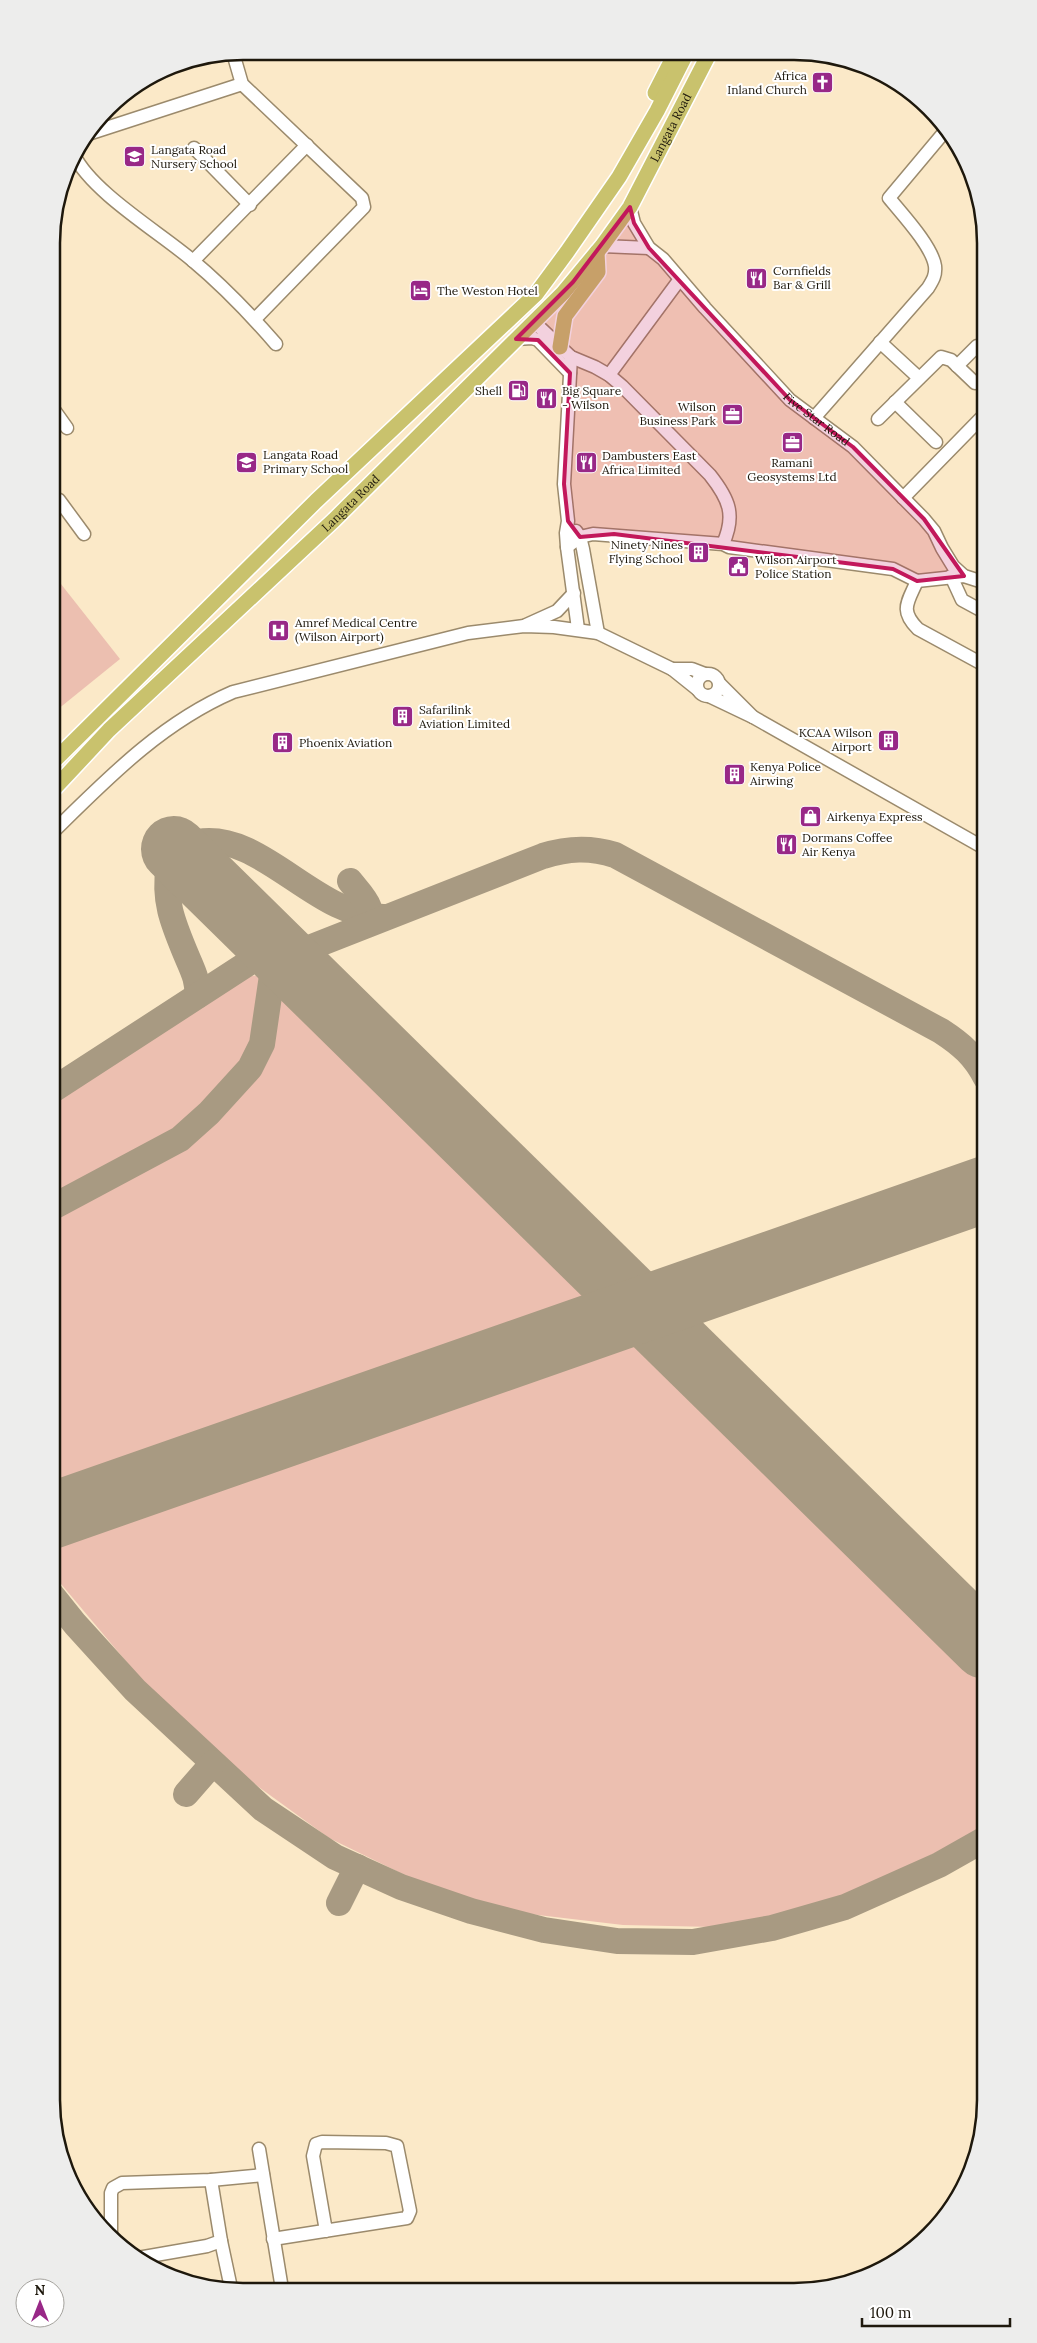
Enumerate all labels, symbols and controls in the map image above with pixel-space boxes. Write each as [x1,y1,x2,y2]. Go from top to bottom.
place label: Africa Inland Church [727,68,807,97]
church icon: Africa Inland Church [811,71,835,95]
street label: Langata Road [647,91,694,164]
place label: Langata Road Nursery School [151,142,237,171]
school or university icon: Langata Road Nursery School [123,145,147,169]
place label: Cornfields Bar & Grill [773,263,831,292]
restaurant icon: Cornfields Bar & Grill [745,266,769,290]
hotel icon: The Weston Hotel [409,279,433,303]
place label: The Weston Hotel [437,283,538,298]
fuel station icon: Shell [506,379,530,403]
place label: Shell [475,383,502,398]
place label: Big Square - Wilson [562,383,622,412]
restaurant icon: Big Square - Wilson [534,386,558,410]
street label: Five Star Road [780,389,853,449]
place label: Wilson Business Park [639,399,717,428]
office icon: Wilson Business Park [720,402,744,426]
office icon: Ramani Geosystems Ltd [780,430,804,454]
place label: Langata Road Primary School [263,447,348,476]
place label: Dambusters East Africa Limited [601,448,697,477]
school or university icon: Langata Road Primary School [235,450,259,474]
restaurant icon: Dambusters East Africa Limited [574,451,598,475]
place label: Ramani Geosystems Ltd [747,455,837,484]
street label: Langata Road [318,471,383,535]
place label: Ninety Nines Flying School [609,537,683,566]
building icon: Ninety Nines Flying School [687,540,711,564]
place label: Wilson Airport Police Station [755,552,837,581]
public building icon: Wilson Airport Police Station [727,555,751,579]
place label: Amref Medical Centre (Wilson Airport) [294,615,418,645]
hospital icon: Amref Medical Centre (Wilson Airport) [267,618,291,642]
place label: Safarilink Aviation Limited [418,702,510,731]
building icon: Safarilink Aviation Limited [391,705,415,729]
place label: KCAA Wilson Airport [799,725,872,754]
building icon: KCAA Wilson Airport [876,728,900,752]
building icon: Phoenix Aviation [271,731,295,755]
place label: Phoenix Aviation [299,735,392,750]
place label: Kenya Police Airwing [749,759,822,788]
building icon: Kenya Police Airwing [722,762,746,786]
shop icon: Airkenya Express [799,805,823,829]
place label: Airkenya Express [826,809,923,824]
place label: Dormans Coffee Air Kenya [801,830,893,859]
restaurant icon: Dormans Coffee Air Kenya [774,833,798,857]
north arrow [15,2278,65,2328]
text: N [35,2281,46,2299]
scale bar [862,2296,1010,2328]
text: 100 m [870,2303,911,2322]

